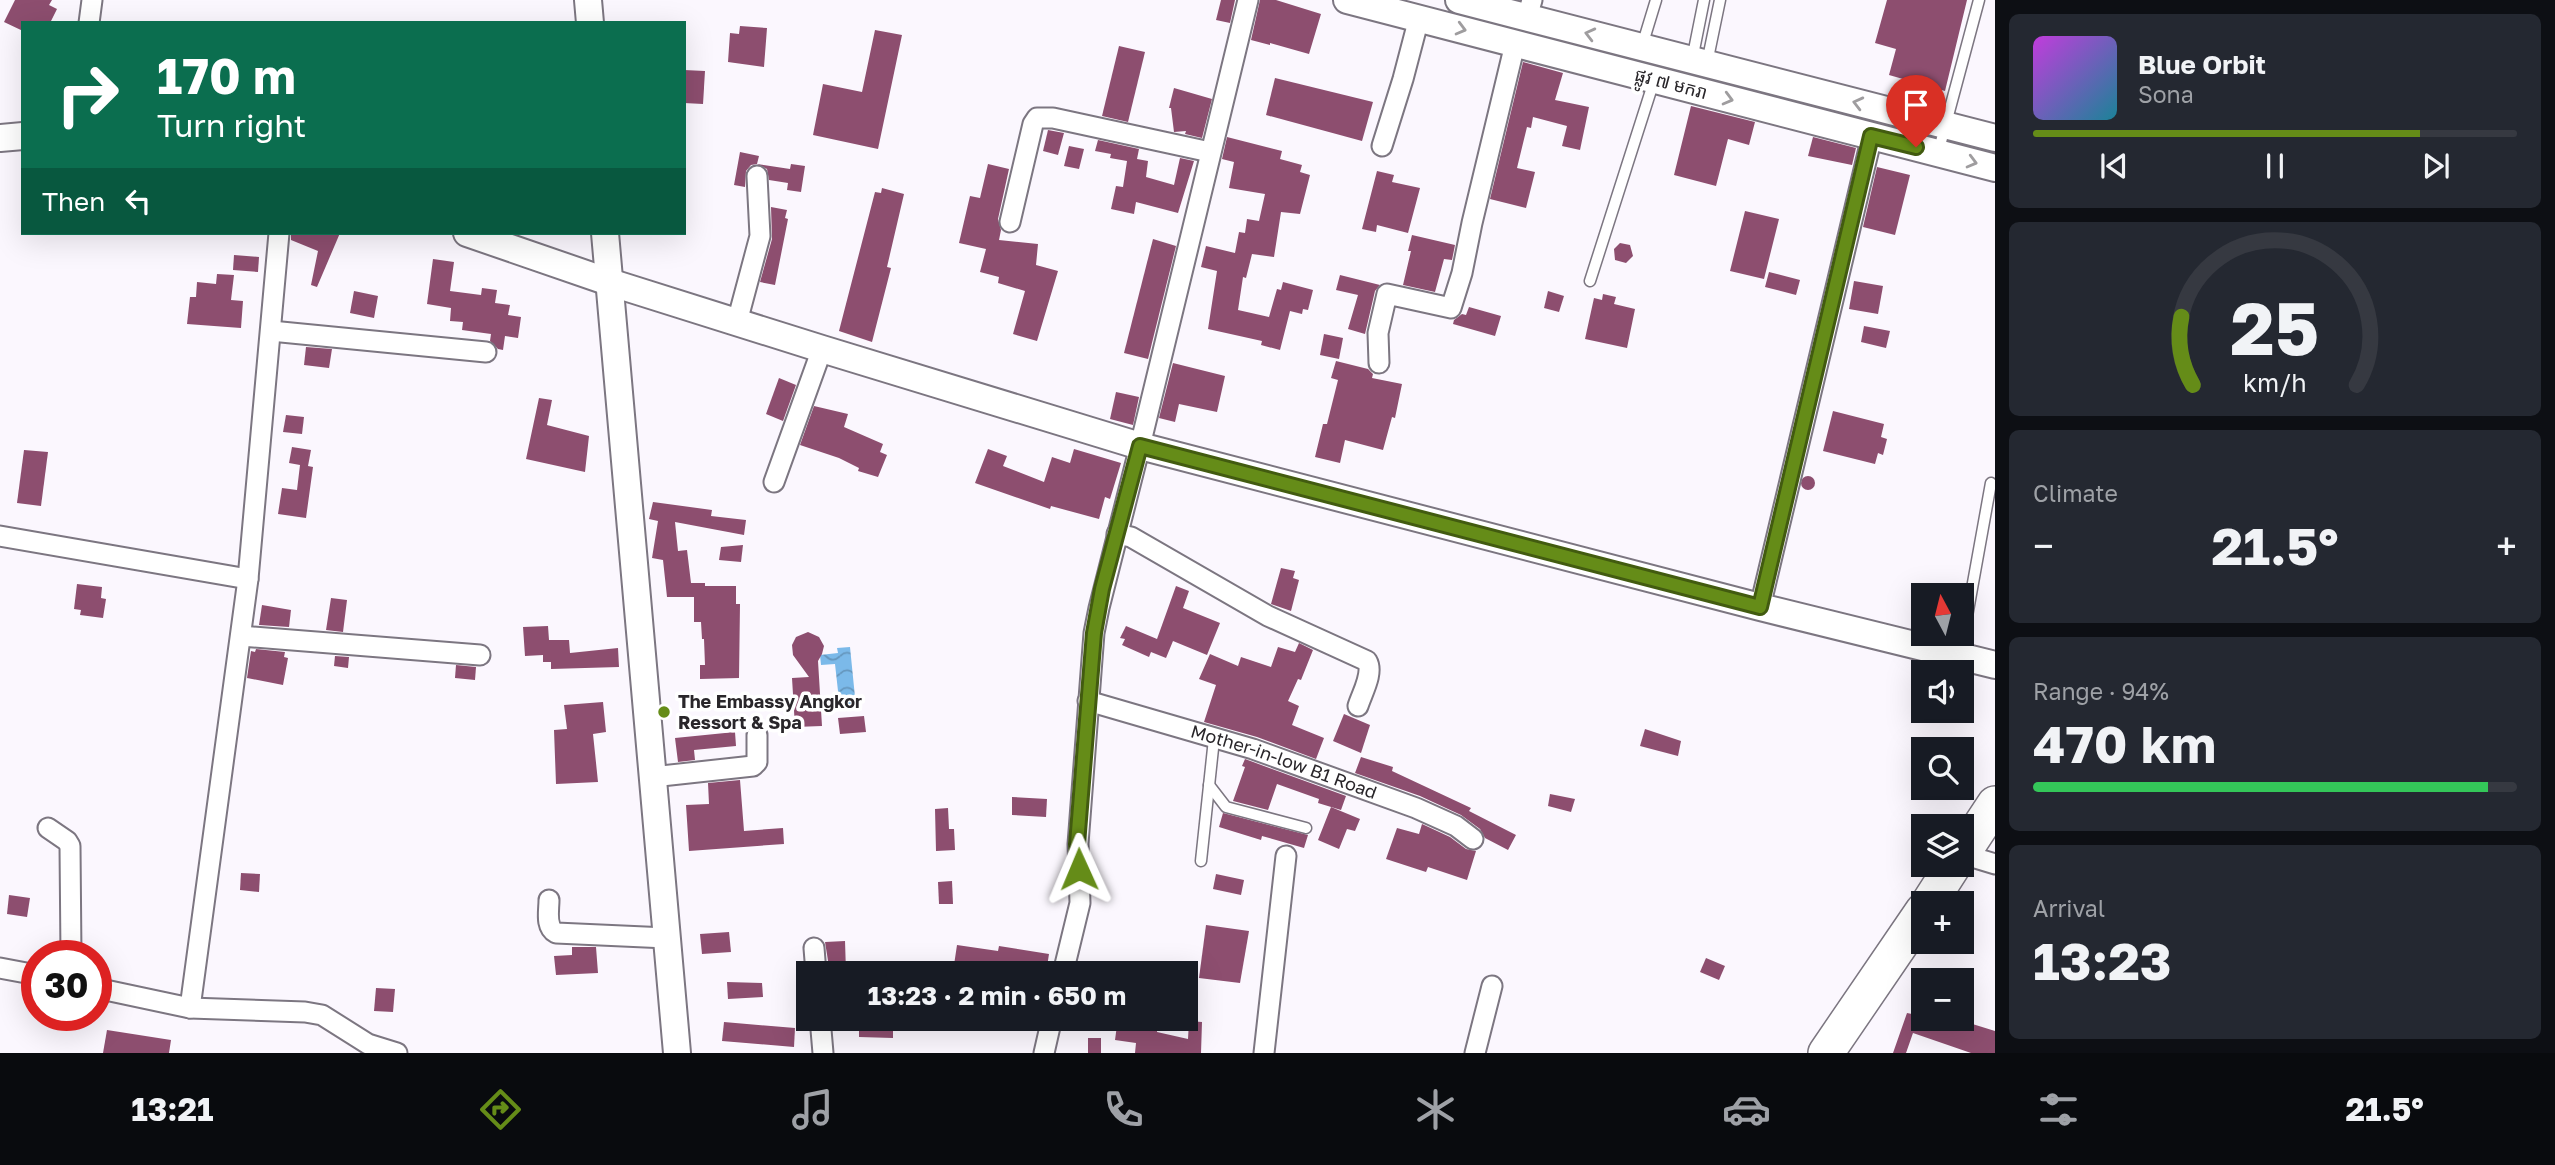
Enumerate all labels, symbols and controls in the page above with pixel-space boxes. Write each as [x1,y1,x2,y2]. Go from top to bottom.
one-way arrow [1454,21,1466,36]
one-way arrow [1584,28,1596,42]
text: 170 m [157,46,296,105]
icon: right [42,49,133,140]
text: Blue Orbit [2138,49,2266,80]
street label: ផ្លូវ ៧ មករា [1631,63,1710,109]
pin [1886,75,1946,147]
text: Sona [2138,80,2194,108]
icon: arrive [1897,86,1935,124]
one-way arrow [1722,91,1734,105]
one-way arrow [1852,97,1864,111]
text: Turn right [157,106,306,144]
icon: previous [2095,147,2133,185]
icon: pause [2256,147,2294,185]
icon: next [2417,147,2455,185]
one-way arrow [1966,154,1978,168]
icon: left [119,182,157,220]
text: Then [42,186,105,217]
text: 25 [2231,284,2319,371]
text: km/h [2243,366,2307,397]
text: Climate [2033,479,2118,507]
text: 21.5° [2211,514,2339,576]
text: − [2033,523,2054,568]
text: + [2496,523,2517,568]
north arrow [1911,583,1974,646]
map controls [1911,583,1974,1031]
button: sound [1911,660,1974,723]
text: Range · 94% [2033,677,2169,705]
place label: The Embassy Angkor Ressort & Spa [678,690,862,733]
marker: The Embassy Angkor Ressort & Spa [656,704,672,720]
text: 470 km [2033,712,2216,774]
street label: Mother-in-low B1 Road [1188,719,1380,803]
button: search [1911,737,1974,800]
button: layers [1911,814,1974,877]
position arrow [1042,832,1116,906]
button: + [1911,891,1974,954]
text: Arrival [2033,894,2105,922]
text: 13:23 [2033,929,2172,991]
speed limit sign: 30 [21,940,112,1031]
button: − [1911,968,1974,1031]
text: 13:23 · 2 min · 650 m [868,980,1126,1011]
icon: directions [476,1085,525,1134]
icon: music [788,1085,837,1134]
icon: phone [1099,1085,1148,1134]
icon: climate [1411,1085,1460,1134]
icon: car [1722,1085,1771,1134]
icon: filters [2034,1085,2083,1134]
text: 13:21 [131,1090,214,1128]
text: 21.5° [2345,1090,2424,1128]

